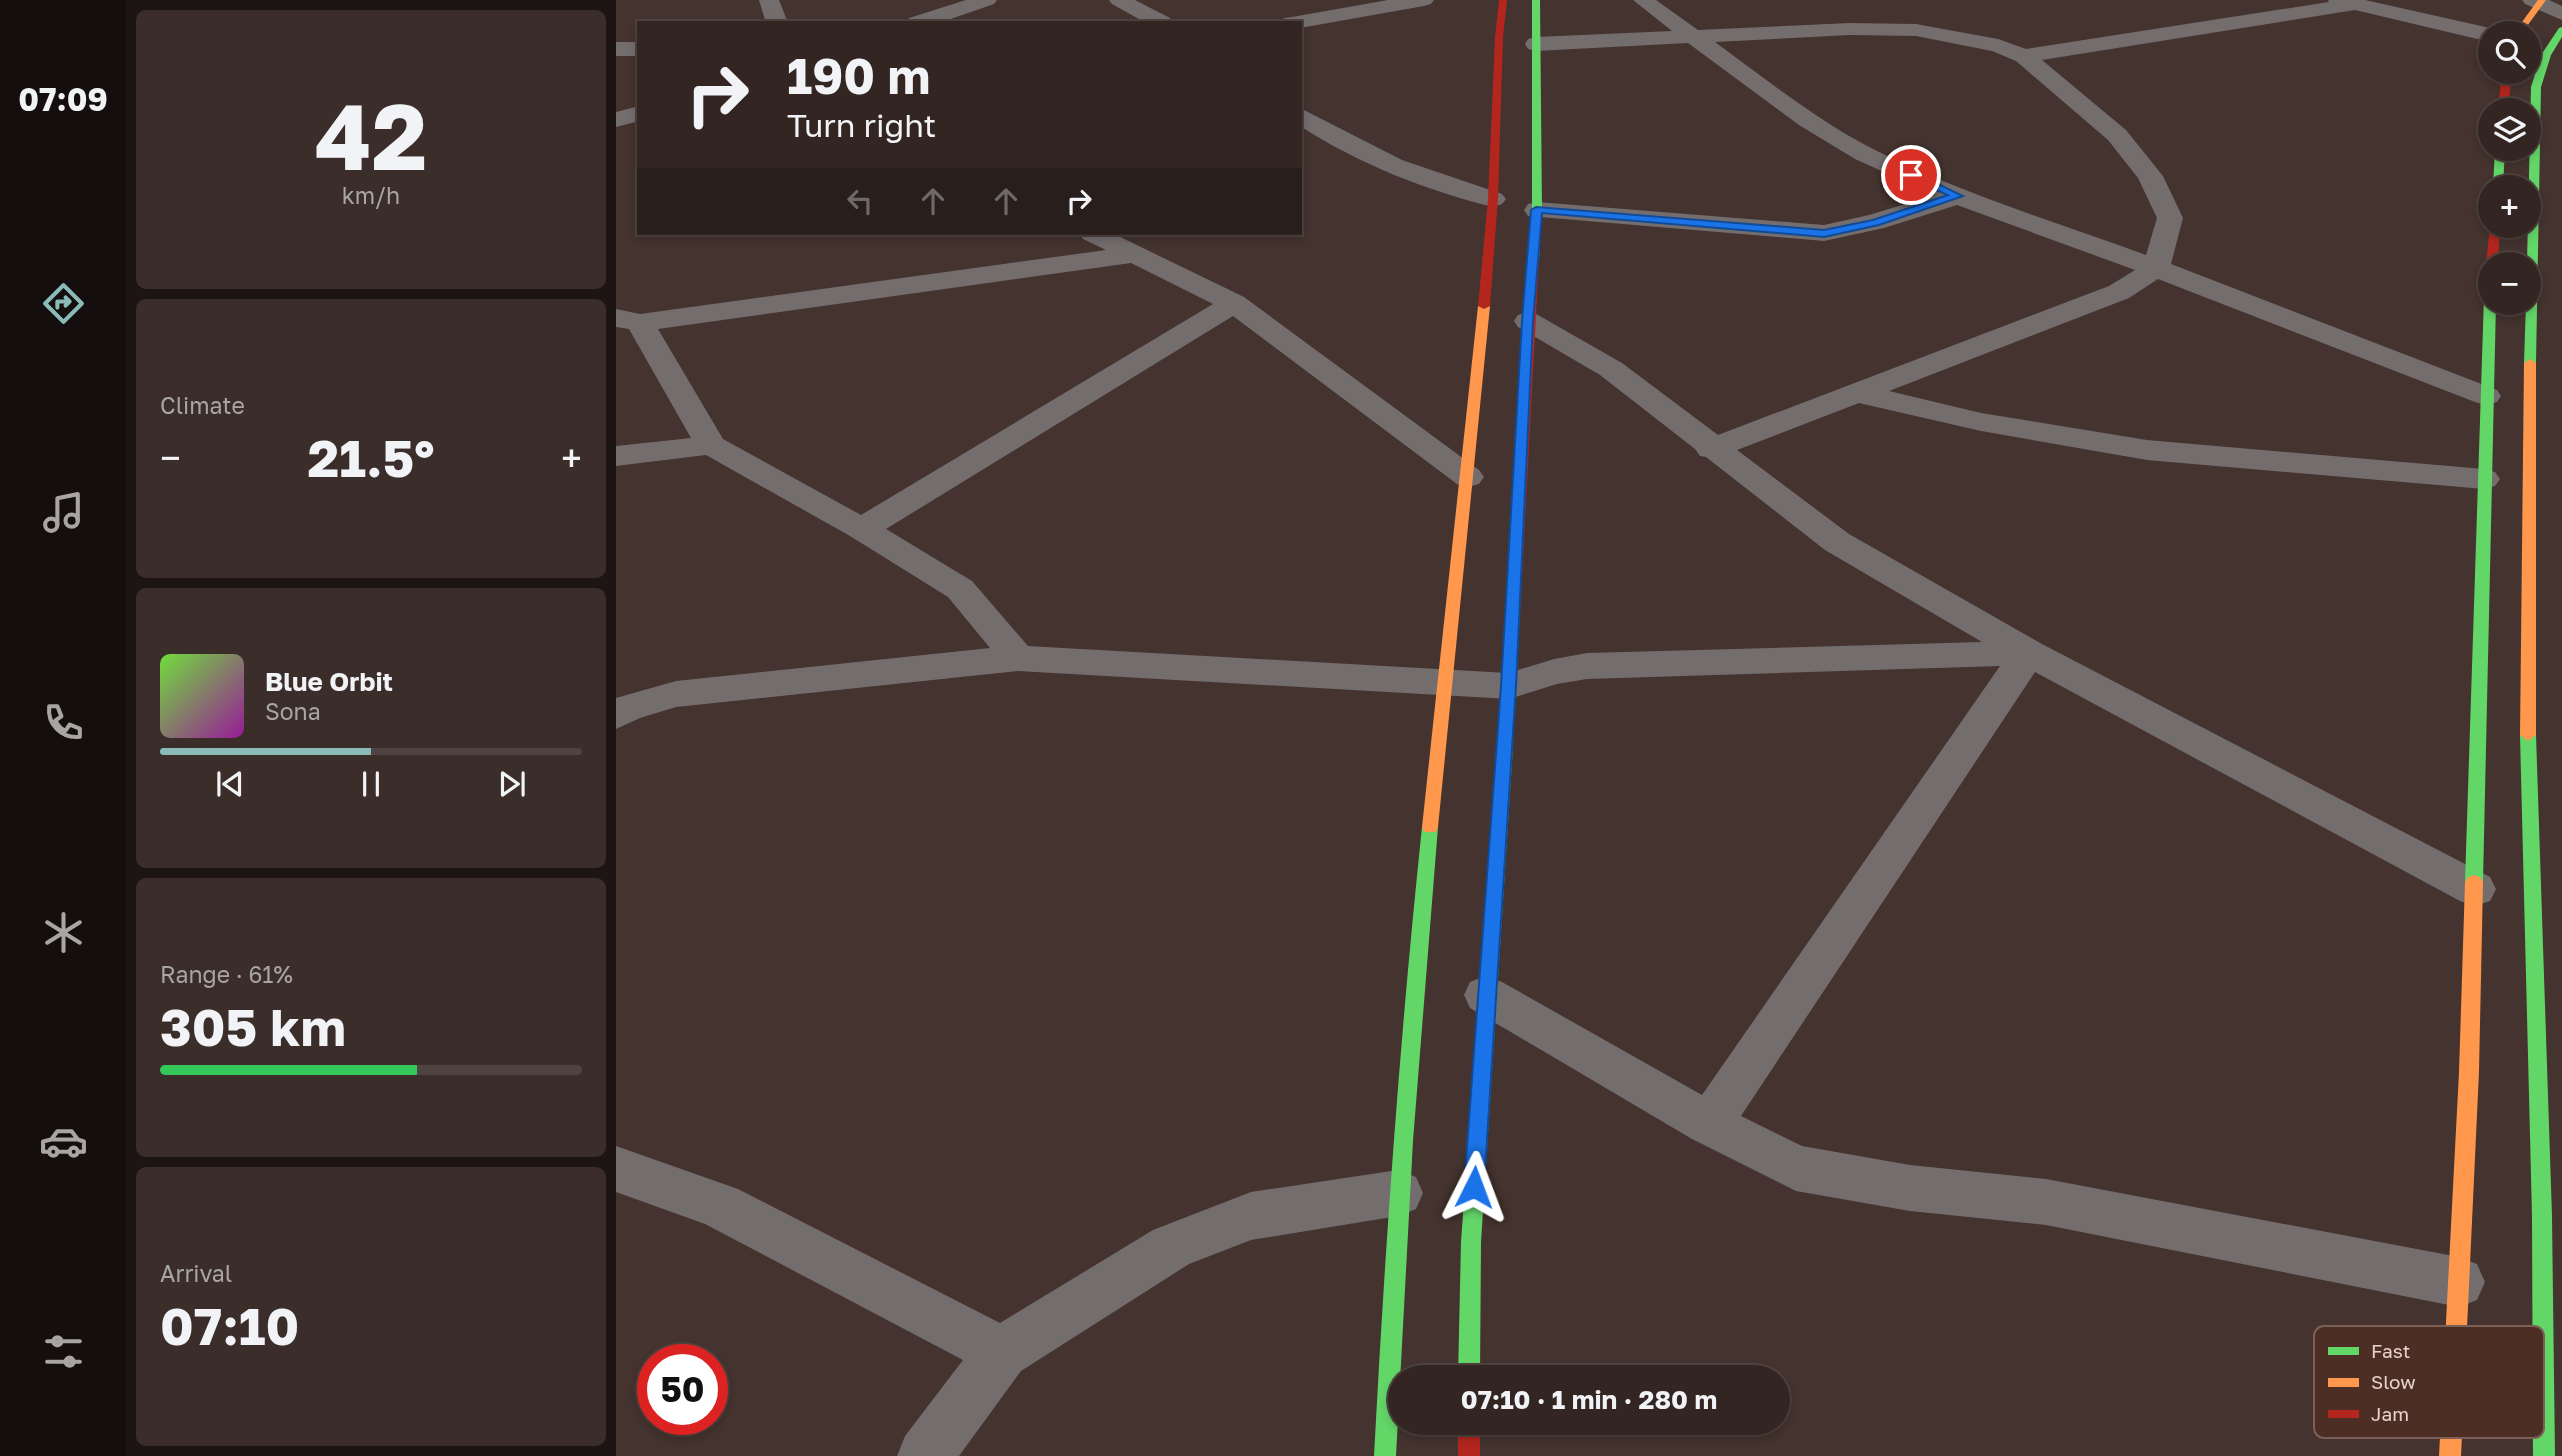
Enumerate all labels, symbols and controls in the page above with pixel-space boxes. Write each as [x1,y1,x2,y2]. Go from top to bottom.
map controls [2478,21,2541,315]
button: search [2478,21,2541,84]
text: 190 m [787,46,930,105]
icon: right [672,49,763,140]
text: 07:09 [18,80,108,118]
text: 42 [315,81,427,190]
button: layers [2478,98,2541,161]
text: Turn right [787,106,936,144]
pin [1881,145,1941,205]
icon: arrive [1892,156,1930,194]
button: + [2478,175,2541,238]
text: km/h [342,181,400,209]
icon: left [841,182,879,220]
icon: ahead [914,182,952,220]
icon: ahead [987,182,1025,220]
icon: right [1060,182,1098,220]
button: − [2478,252,2541,315]
icon: directions [39,279,88,328]
text: Climate [160,391,245,419]
text: 21.5° [307,426,435,488]
text: − [160,435,181,480]
text: + [561,435,582,480]
icon: music [39,488,88,537]
text: Blue Orbit [265,666,393,697]
text: Sona [265,697,321,725]
icon: phone [39,698,88,747]
icon: previous [211,765,249,803]
icon: pause [352,765,390,803]
icon: next [493,765,531,803]
icon: climate [39,908,88,957]
text: Range · 61% [160,960,293,988]
text: 305 km [160,995,346,1057]
icon: car [39,1117,88,1166]
position arrow [1437,1150,1511,1224]
text: Arrival [160,1259,232,1287]
text: 07:10 [160,1294,299,1356]
legend [2314,1326,2544,1438]
icon: filters [39,1327,88,1376]
text: Fast [2371,1339,2410,1362]
speed limit sign: 50 [637,1344,728,1435]
text: Slow [2371,1370,2416,1393]
text: 07:10 · 1 min · 280 m [1461,1384,1717,1415]
text: Jam [2371,1402,2409,1425]

